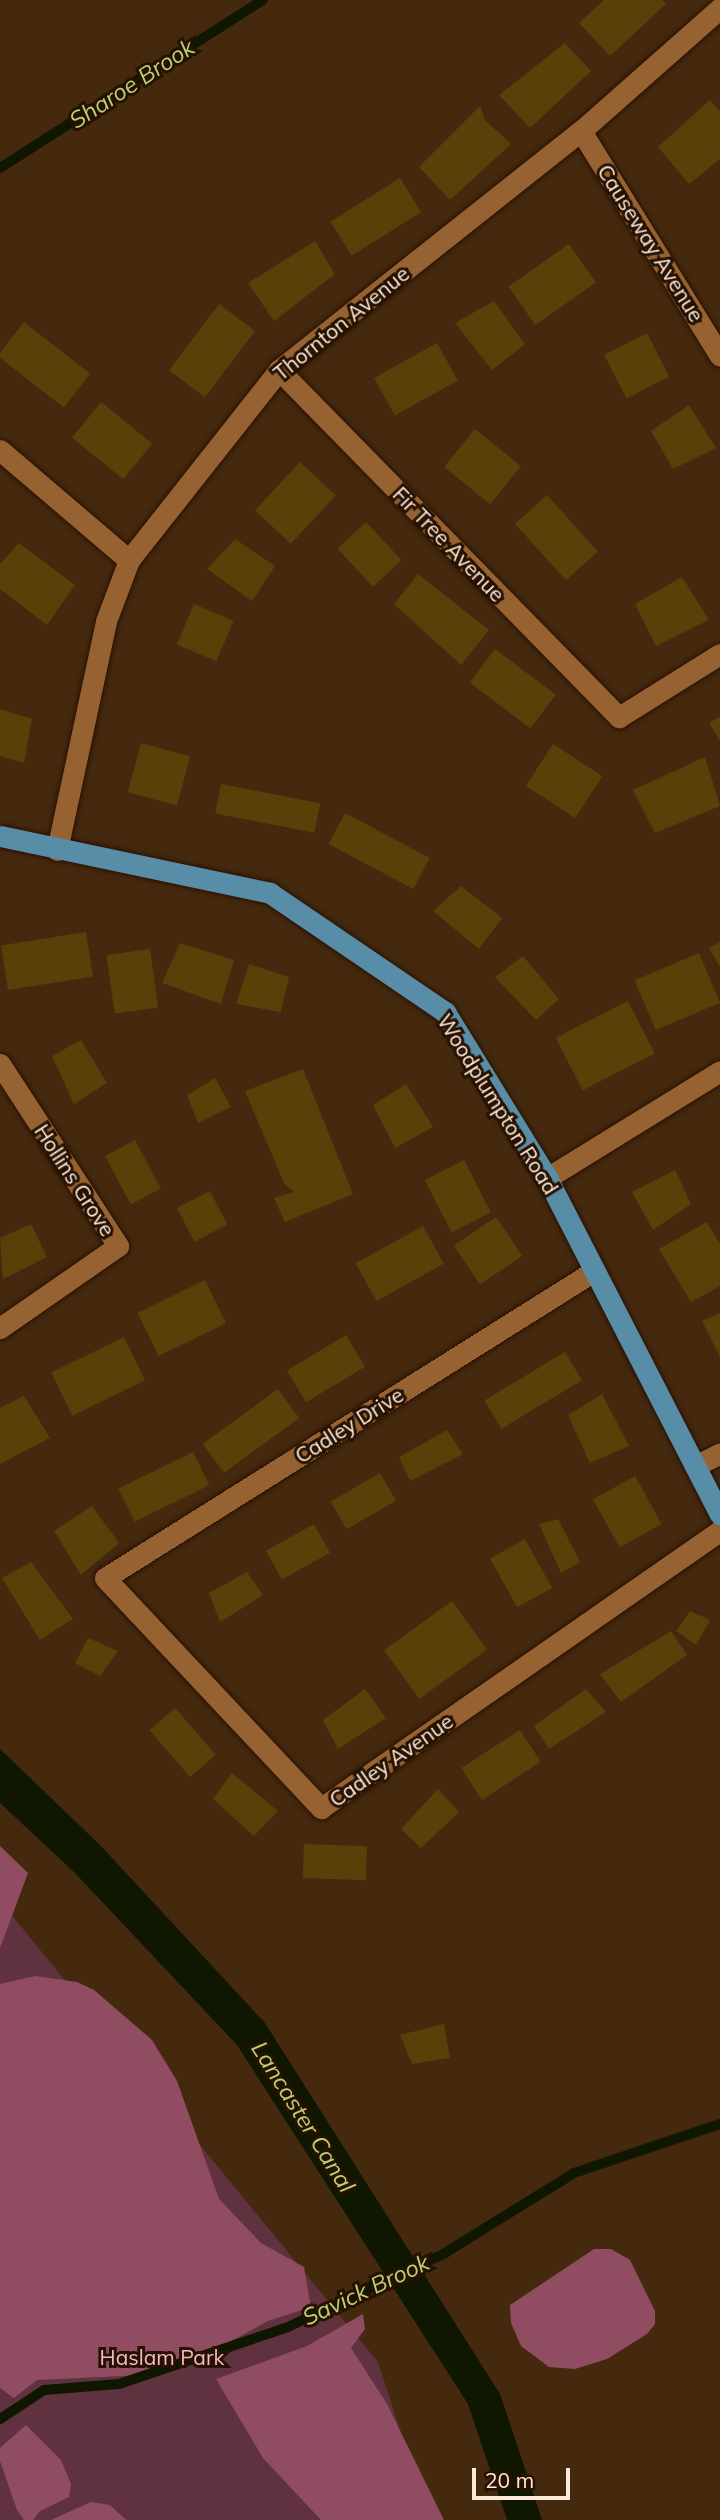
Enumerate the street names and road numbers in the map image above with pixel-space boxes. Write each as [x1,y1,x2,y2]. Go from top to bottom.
street label: Causeway Avenue [592,160,710,326]
street label: Thornton Avenue [268,261,414,385]
street label: Fir Tree Avenue [388,481,510,607]
street label: Woodplumpton Road [432,1009,564,1199]
street label: Hollins Grove [29,1119,121,1241]
street label: Cadley Drive [290,1382,408,1468]
street label: Cadley Avenue [324,1708,458,1812]

